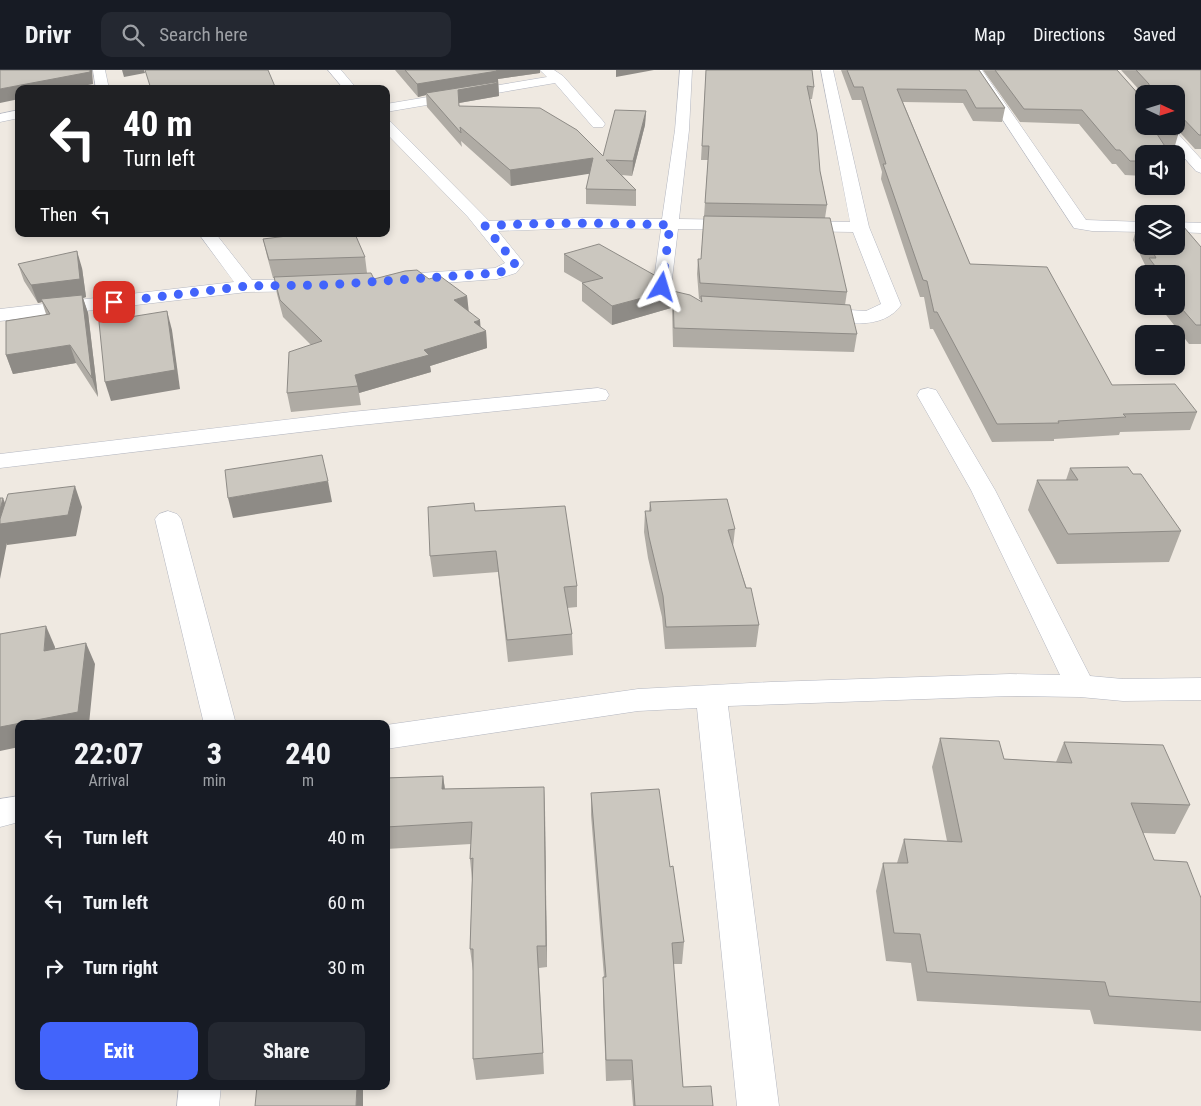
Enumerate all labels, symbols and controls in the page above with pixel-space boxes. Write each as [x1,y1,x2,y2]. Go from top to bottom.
search box [101,12,451,57]
text: Drivr [25,21,71,49]
icon: search [119,21,147,49]
text: Search here [159,23,248,46]
text: Map [974,24,1005,45]
text: Directions [1033,24,1105,45]
text: Saved [1133,24,1176,45]
north arrow [1135,85,1185,135]
map controls [1135,85,1185,375]
text: 40 m [123,104,192,145]
icon: left [40,105,105,170]
button: sound [1135,145,1185,195]
text: Turn left [123,146,195,171]
icon: left [87,200,115,228]
text: Then [40,203,77,226]
button: layers [1135,205,1185,255]
position arrow [635,260,687,312]
button: + [1135,265,1185,315]
pin [93,281,135,323]
icon: arrive [100,288,128,316]
button: − [1135,325,1185,375]
text: 22:07 [74,736,144,771]
text: 3 [207,736,222,771]
text: 240 [285,736,331,771]
text: Arrival [88,771,129,790]
text: min [203,771,226,790]
text: m [302,771,314,790]
icon: left [40,824,68,852]
text: Turn left [83,826,148,849]
text: 40 m [328,826,365,849]
icon: left [40,889,68,917]
text: Turn left [83,891,148,914]
text: 60 m [328,891,365,914]
icon: right [40,954,68,982]
text: Turn right [83,956,158,979]
text: 30 m [328,956,365,979]
button: Exit [40,1022,198,1080]
button: Share [208,1022,365,1080]

